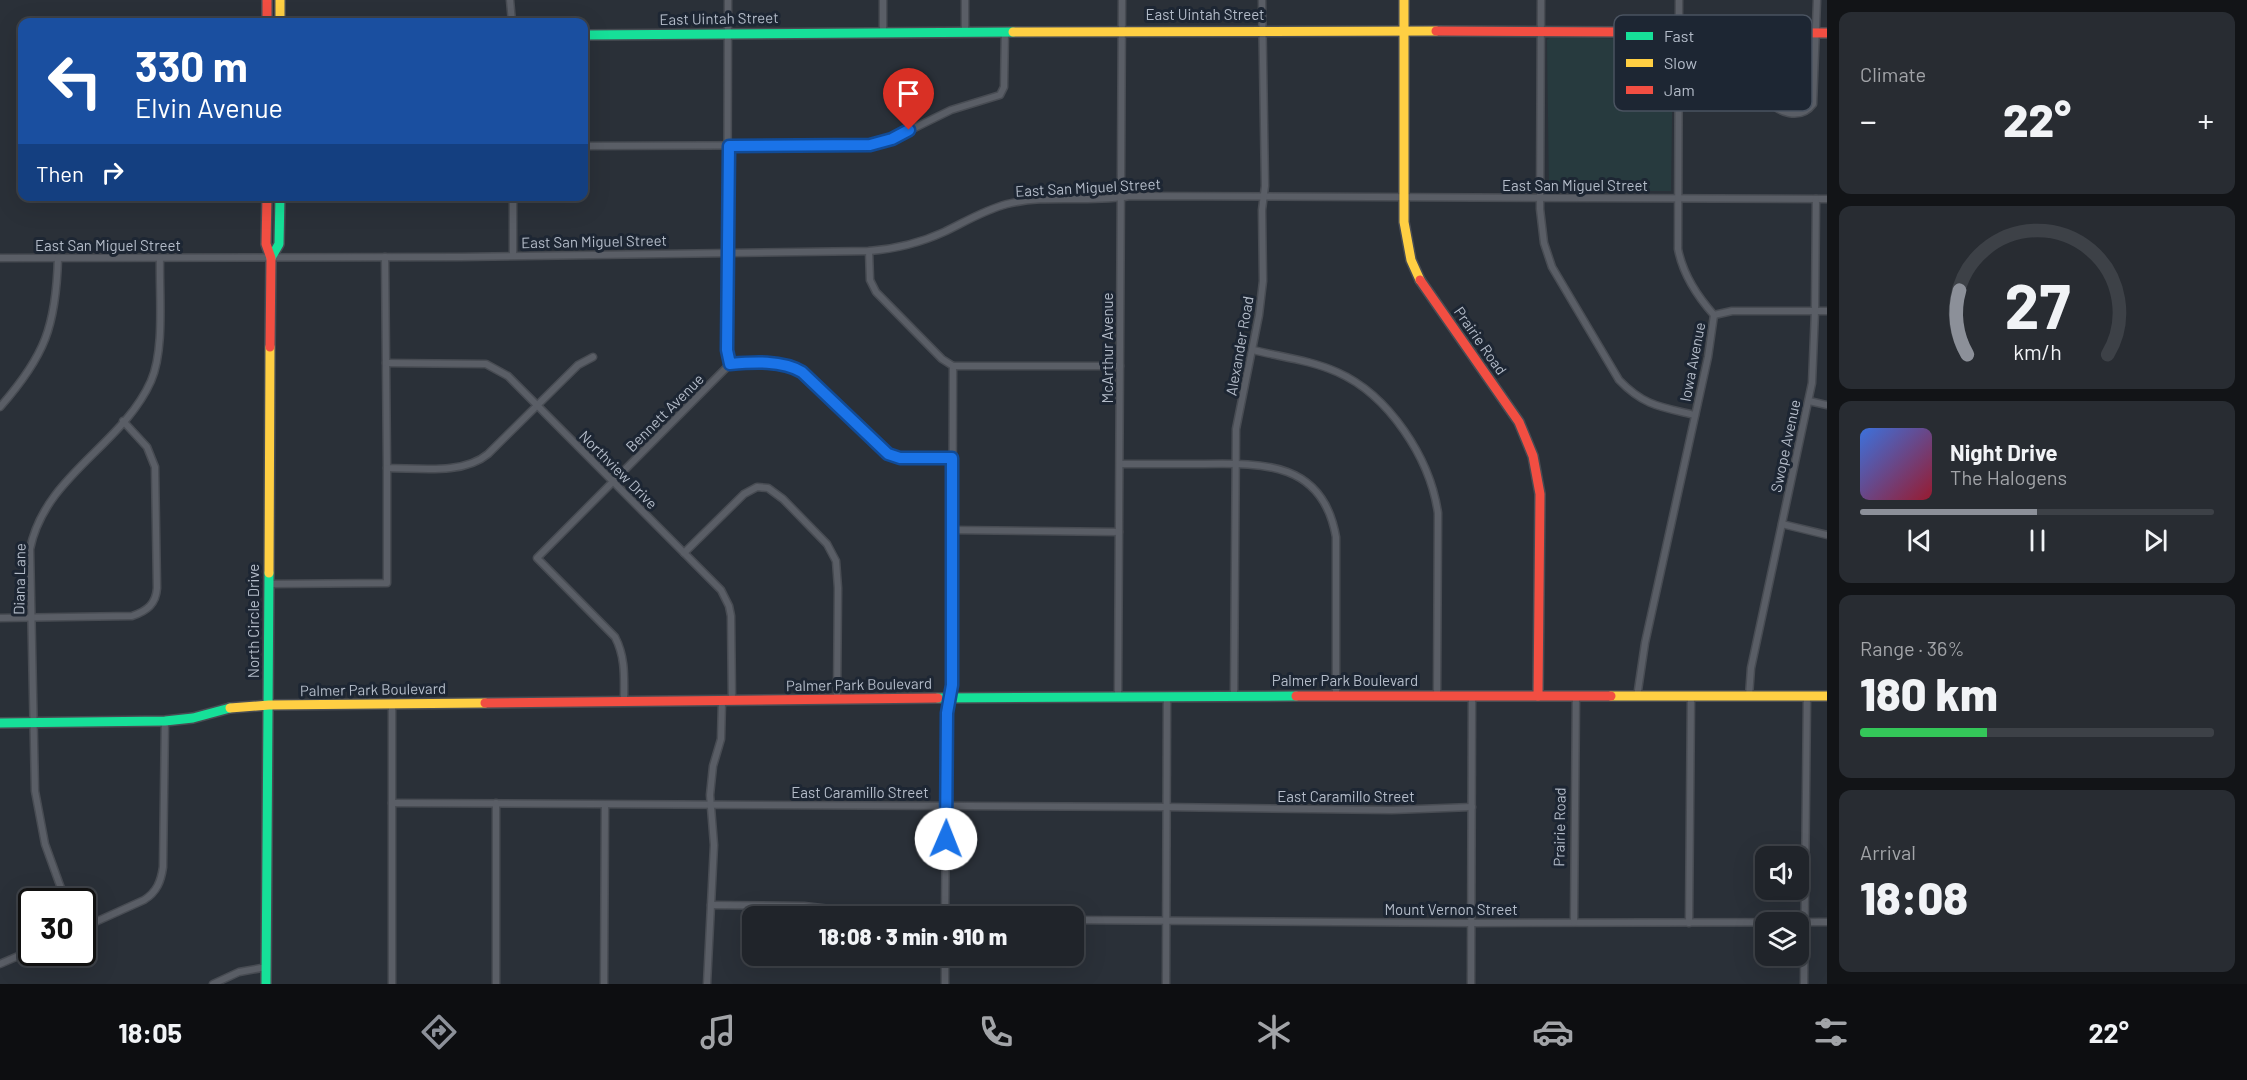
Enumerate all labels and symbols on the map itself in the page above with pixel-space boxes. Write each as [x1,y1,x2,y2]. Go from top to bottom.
street label: East Uintah Street [1145,5,1265,23]
street label: East Uintah Street [659,8,779,28]
legend [1614,15,1812,111]
text: Fast [1664,26,1694,45]
text: Slow [1664,53,1697,72]
pin [883,68,934,130]
text: Jam [1664,80,1695,99]
street label: East San Miguel Street [1015,174,1161,200]
street label: East San Miguel Street [1502,176,1648,194]
street label: East San Miguel Street [521,231,667,251]
street label: East San Miguel Street [35,236,181,254]
street label: McArthur Avenue [1098,292,1116,404]
street label: Alexander Road [1221,295,1257,397]
street label: Prairie Road [1451,303,1511,378]
street label: Iowa Avenue [1675,320,1709,403]
street label: Bennett Avenue [622,370,707,455]
street label: Swope Avenue [1766,398,1804,494]
street label: Northview Drive [576,426,662,512]
street label: Diana Lane [9,543,29,615]
street label: North Circle Drive [244,564,262,678]
street label: Palmer Park Boulevard [1272,671,1418,689]
street label: Palmer Park Boulevard [786,674,932,694]
street label: Palmer Park Boulevard [300,679,446,699]
street label: East Caramillo Street [791,783,929,801]
street label: East Caramillo Street [1277,787,1415,805]
street label: Prairie Road [1549,787,1569,867]
position arrow [914,807,978,871]
speed limit sign: 30 [18,888,96,966]
street label: Mount Vernon Street [1384,900,1518,918]

